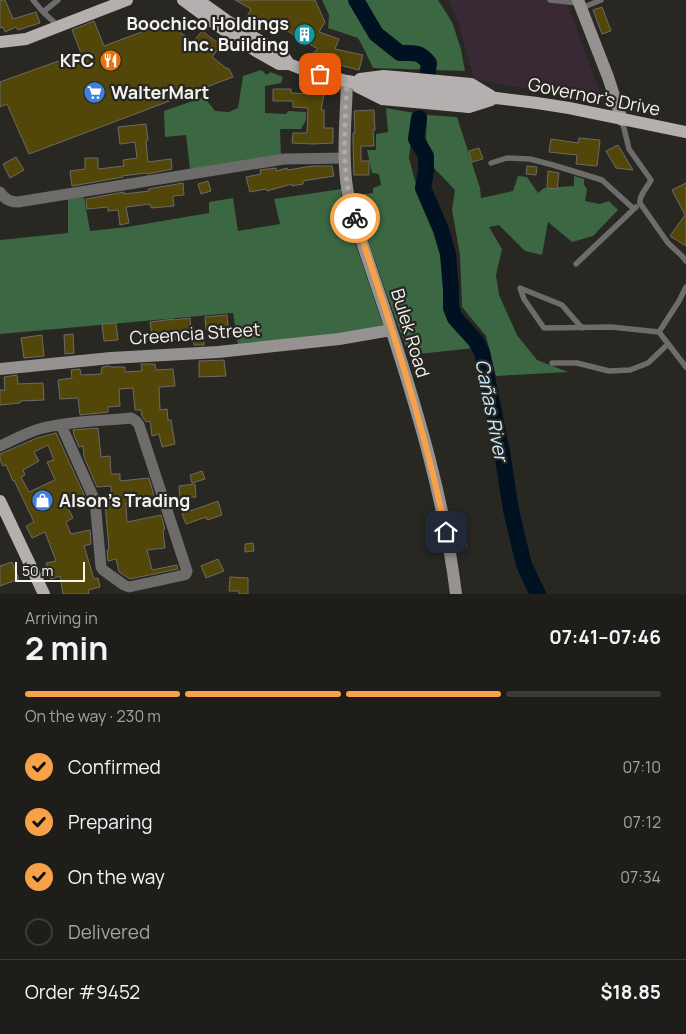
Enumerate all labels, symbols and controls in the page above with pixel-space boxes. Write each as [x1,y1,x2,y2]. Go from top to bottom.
place label: Boochico Holdings Inc. Building [127,11,289,56]
building icon: Boochico Holdings Inc. Building [293,22,317,46]
place label: KFC [60,48,94,72]
restaurant icon: KFC [98,49,122,73]
pin [299,53,341,95]
icon: bag [306,60,334,88]
street label: Governor's Drive [526,71,662,121]
place label: WalterMart [111,80,209,104]
supermarket icon: WalterMart [83,81,107,105]
courier [330,193,380,243]
icon: bike [341,204,369,232]
street label: Bulek Road [386,285,436,380]
street label: Creencia Street [129,316,261,350]
water label: Cañas River [469,357,515,465]
place label: Alson's Trading [59,488,190,512]
shop icon: Alson's Trading [31,489,55,513]
pin [425,511,467,553]
icon: home [432,518,460,546]
scale bar [15,559,85,582]
text: 50 m [22,561,53,580]
text: Arriving in [25,607,98,629]
text: 07:41–07:46 [549,624,661,650]
text: 2 min [25,626,108,670]
text: On the way · 230 m [25,705,161,727]
icon: check [25,753,53,781]
text: Confirmed [68,754,161,780]
text: 07:10 [622,756,661,778]
icon: check [25,808,53,836]
text: Preparing [68,809,153,835]
text: 07:12 [623,811,661,833]
icon: check [25,863,53,891]
text: On the way [68,864,165,890]
text: 07:34 [620,866,661,888]
text: Delivered [68,919,150,945]
text: Order #9452 [25,979,140,1005]
text: $18.85 [601,979,661,1005]

